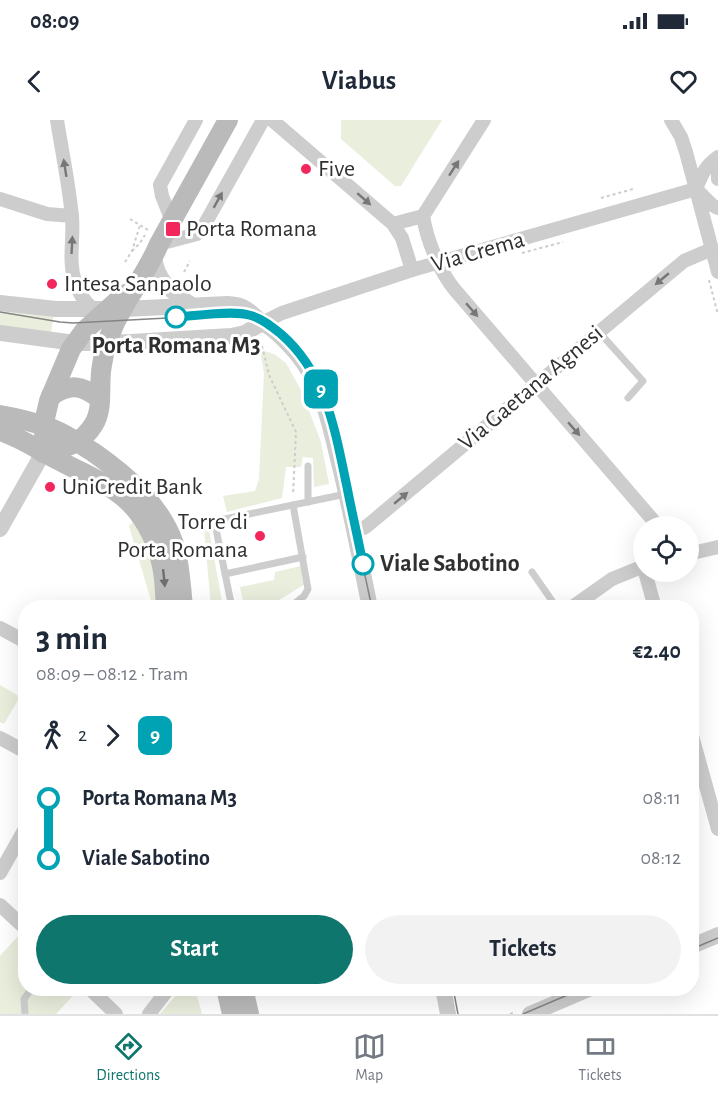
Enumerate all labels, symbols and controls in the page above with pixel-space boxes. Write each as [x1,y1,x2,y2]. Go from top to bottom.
text: 08:09 [30,10,79,32]
icon: back [18,65,51,98]
icon: heart [667,65,700,98]
text: Viabus [322,67,396,94]
place label: Five [318,157,355,181]
one-way arrow [60,159,69,178]
one-way arrow [448,160,459,176]
marker: Five [299,162,313,176]
one-way arrow [213,192,223,209]
one-way arrow [356,192,371,205]
place label: Porta Romana [186,217,317,241]
marker: Porta Romana [164,220,182,238]
street label: Via Crema [429,227,527,277]
one-way arrow [67,235,77,254]
place label: Intesa Sanpaolo [64,272,212,296]
one-way arrow [655,272,670,285]
marker: Intesa Sanpaolo [45,277,59,291]
one-way arrow [465,302,478,317]
marker: Porta Romana M3 [165,306,187,328]
street label: Via Gaetana Agnesi [454,321,608,455]
place label: Porta Romana M3 [91,334,261,358]
line badge: 9 [302,370,340,408]
text: 9 [316,379,326,400]
one-way arrow [567,421,580,436]
place label: UniCredit Bank [62,475,203,499]
marker: UniCredit Bank [43,480,57,494]
one-way arrow [393,492,408,505]
place label: Torre di Porta Romana [117,510,248,562]
map controls [633,516,699,582]
button: locate [633,516,699,582]
marker: Torre di Porta Romana [253,529,267,543]
place label: Viale Sabotino [380,552,520,576]
marker: Viale Sabotino [352,553,374,575]
one-way arrow [159,568,169,587]
text: 3 min [36,623,108,656]
text: €2.40 [633,640,681,662]
text: 08:09 – 08:12 · Tram [36,664,188,684]
icon: walk [36,719,69,752]
icon: forward [96,719,129,752]
text: 2 [78,725,87,745]
text: 9 [150,725,160,746]
text: Porta Romana M3 [82,787,237,809]
text: 08:11 [643,788,681,808]
text: Viale Sabotino [82,847,210,869]
text: 08:12 [640,848,681,868]
button: Start [36,915,353,984]
button: Tickets [365,915,681,984]
tab: Directions [96,1030,160,1085]
tab: Map [353,1030,386,1085]
tab: Tickets [578,1030,622,1085]

